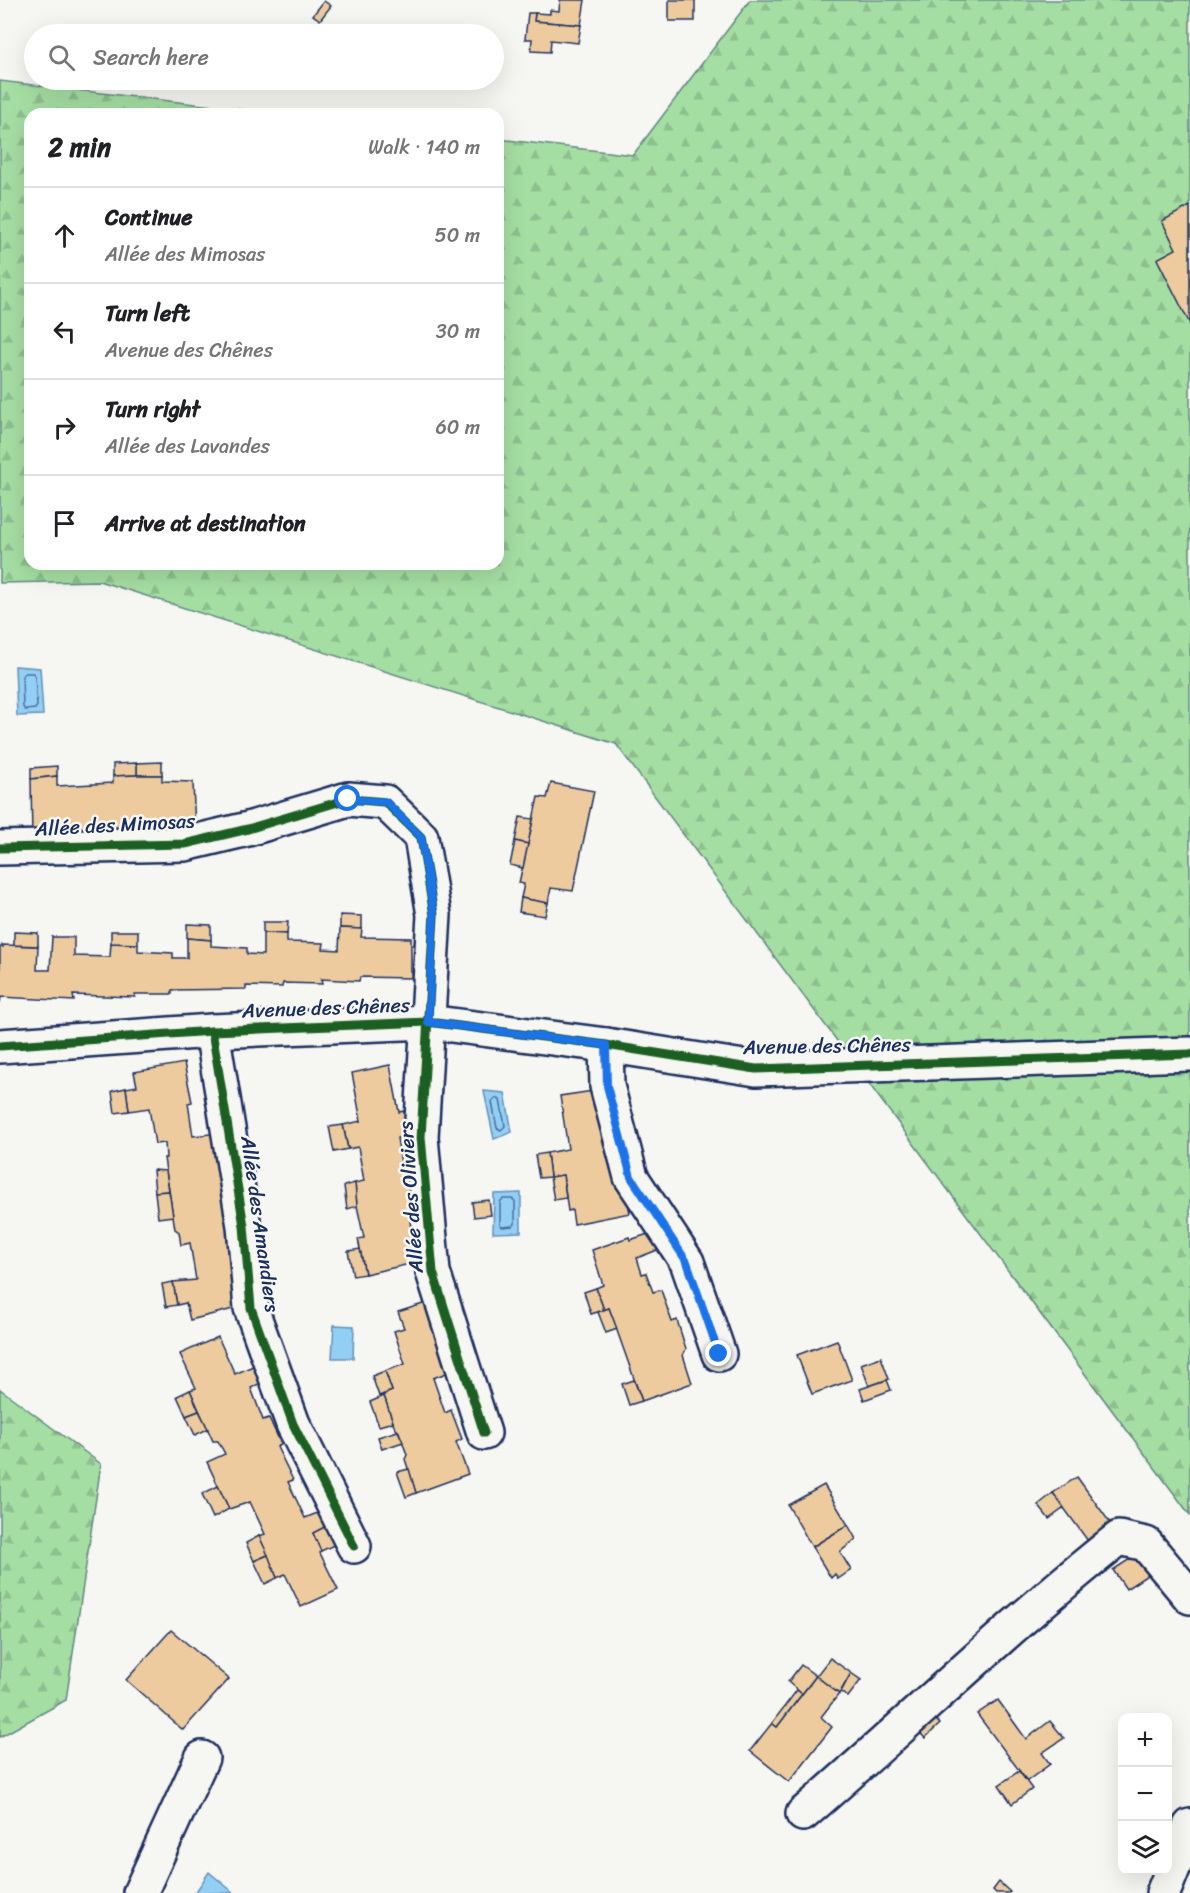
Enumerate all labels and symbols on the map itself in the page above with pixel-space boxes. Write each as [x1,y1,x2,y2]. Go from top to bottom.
route start [334,785,360,811]
street label: Allée des Mimosas [33,803,197,847]
street label: Avenue des Chênes [241,988,411,1028]
street label: Avenue des Chênes [742,1027,912,1065]
street label: Allée des Oliviers [388,1119,434,1275]
street label: Allée des Amandiers [230,1133,290,1315]
route end [705,1340,731,1366]

